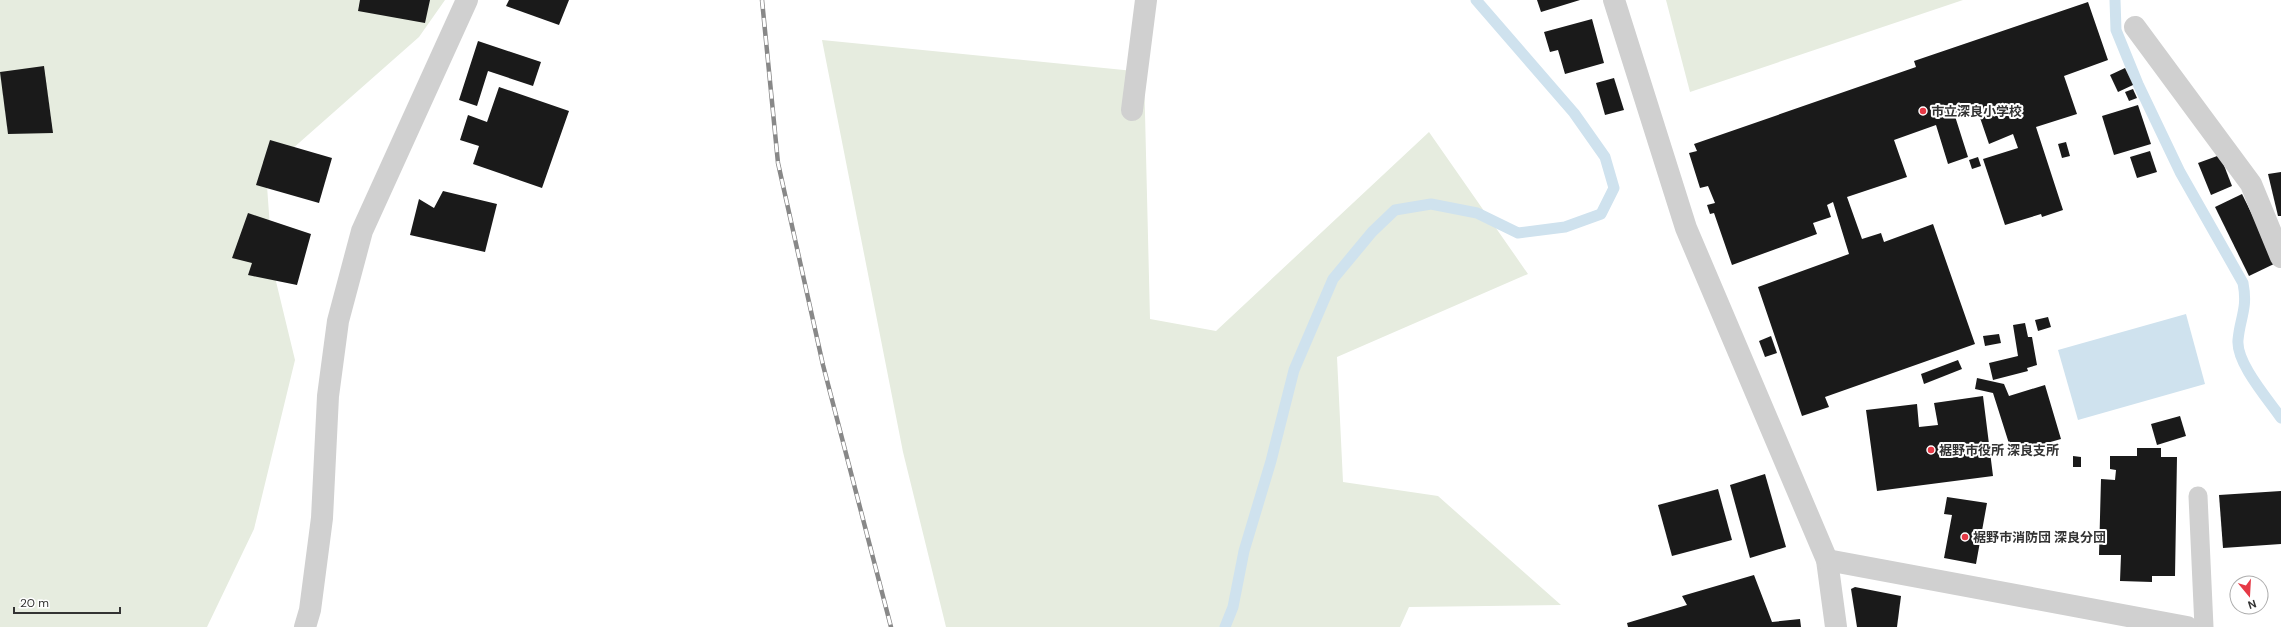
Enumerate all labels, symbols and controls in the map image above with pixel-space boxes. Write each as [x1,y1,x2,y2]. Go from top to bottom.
place label: 市立深良小学校 [1931,103,2022,120]
marker: 市立深良小学校 [1918,106,1928,116]
place label: 裾野市役所 深良支所 [1939,442,2059,459]
marker: 裾野市役所 深良支所 [1926,445,1936,455]
place label: 裾野市消防団 深良分団 [1973,529,2106,546]
marker: 裾野市消防団 深良分団 [1960,532,1970,542]
north arrow [2229,575,2269,615]
scale bar [14,589,120,615]
text: 20 m [20,595,49,611]
text: N [2246,597,2258,612]

